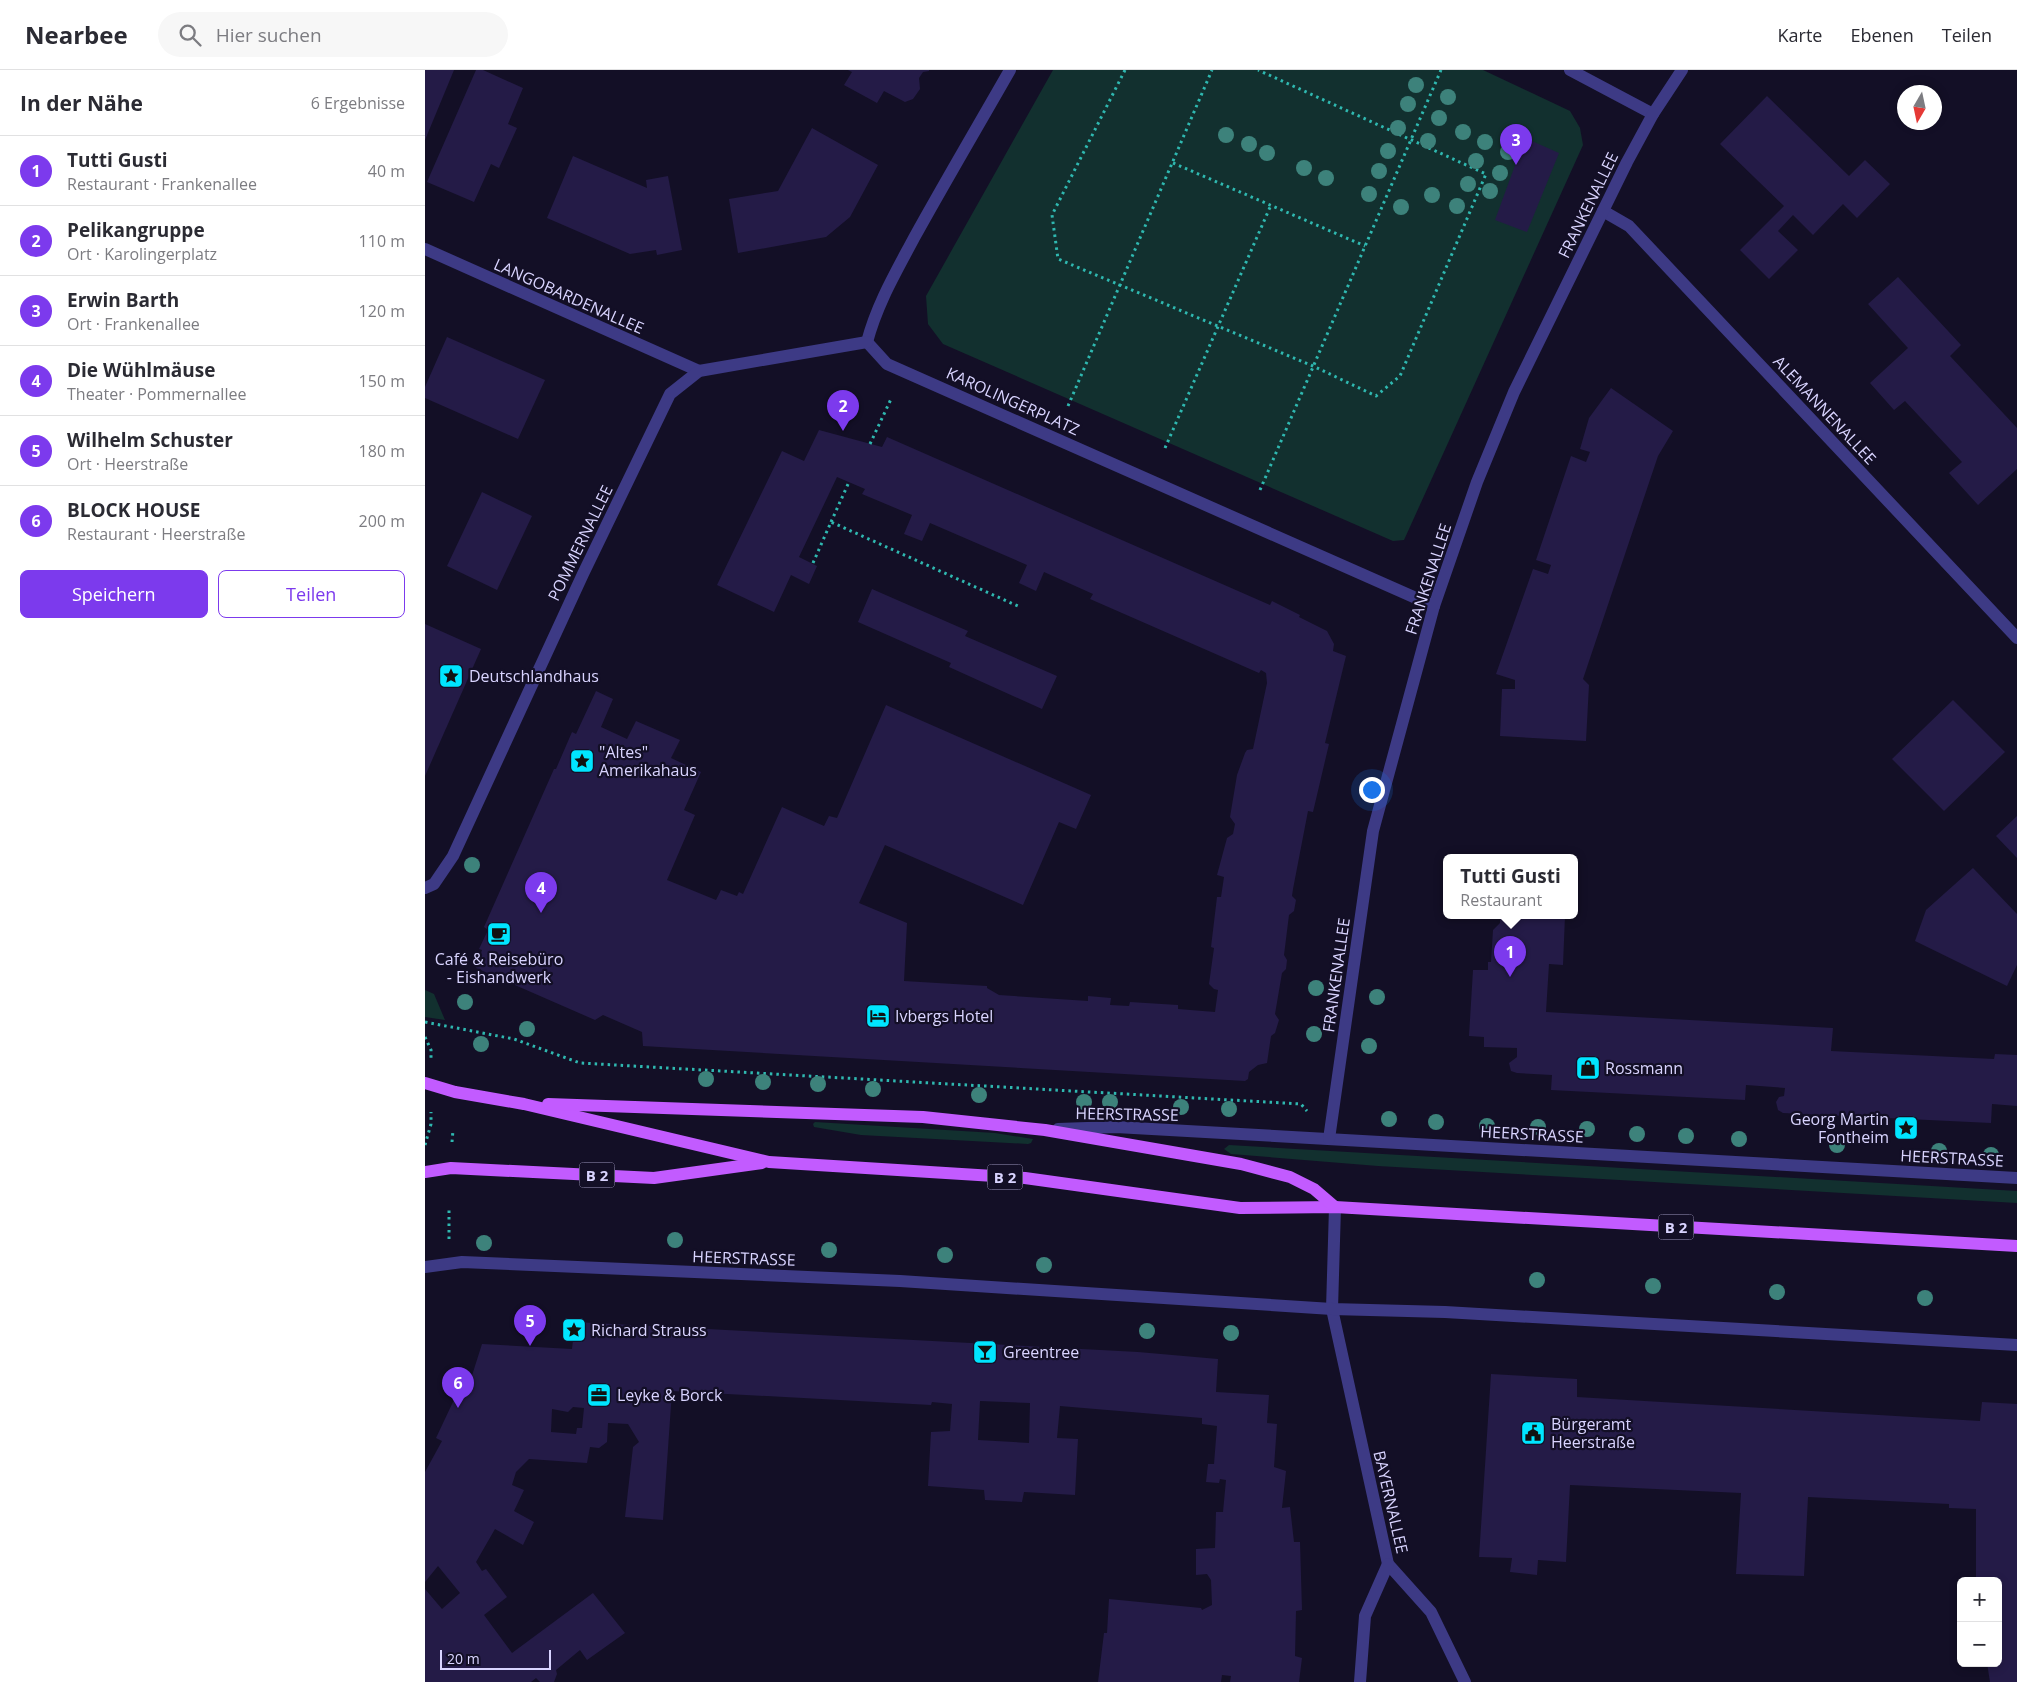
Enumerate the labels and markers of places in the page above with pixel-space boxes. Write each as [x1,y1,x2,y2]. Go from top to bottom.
pin: 3 [1500,124,1532,165]
pin: 2 [827,390,859,431]
place icon: Deutschlandhaus [438,663,464,689]
place label: Deutschlandhaus [469,665,599,687]
place label: "Altes" Amerikahaus [599,741,697,781]
place icon: "Altes" Amerikahaus [569,748,595,774]
pin: 4 [525,872,557,913]
cafe icon: Café & Reisebüro - Eishandwerk [486,921,512,947]
pin: 1 [1494,936,1526,977]
place label: Café & Reisebüro - Eishandwerk [435,948,563,988]
hotel icon: Ivbergs Hotel [865,1003,891,1029]
place label: Ivbergs Hotel [895,1005,993,1027]
shop icon: Rossmann [1575,1055,1601,1081]
place label: Rossmann [1605,1057,1683,1079]
place label: Georg Martin Fontheim [1790,1108,1889,1148]
place icon: Georg Martin Fontheim [1893,1115,1919,1141]
pin: 5 [514,1305,546,1346]
place icon: Richard Strauss [561,1317,587,1343]
place label: Richard Strauss [591,1319,707,1341]
bar icon: Greentree [972,1339,998,1365]
place label: Greentree [1003,1341,1079,1363]
pin: 6 [442,1367,474,1408]
office icon: Leyke & Borck [586,1382,612,1408]
place label: Leyke & Borck [617,1384,723,1406]
place label: Bürgeramt Heerstraße [1551,1413,1635,1453]
public building icon: Bürgeramt Heerstraße [1520,1420,1546,1446]

